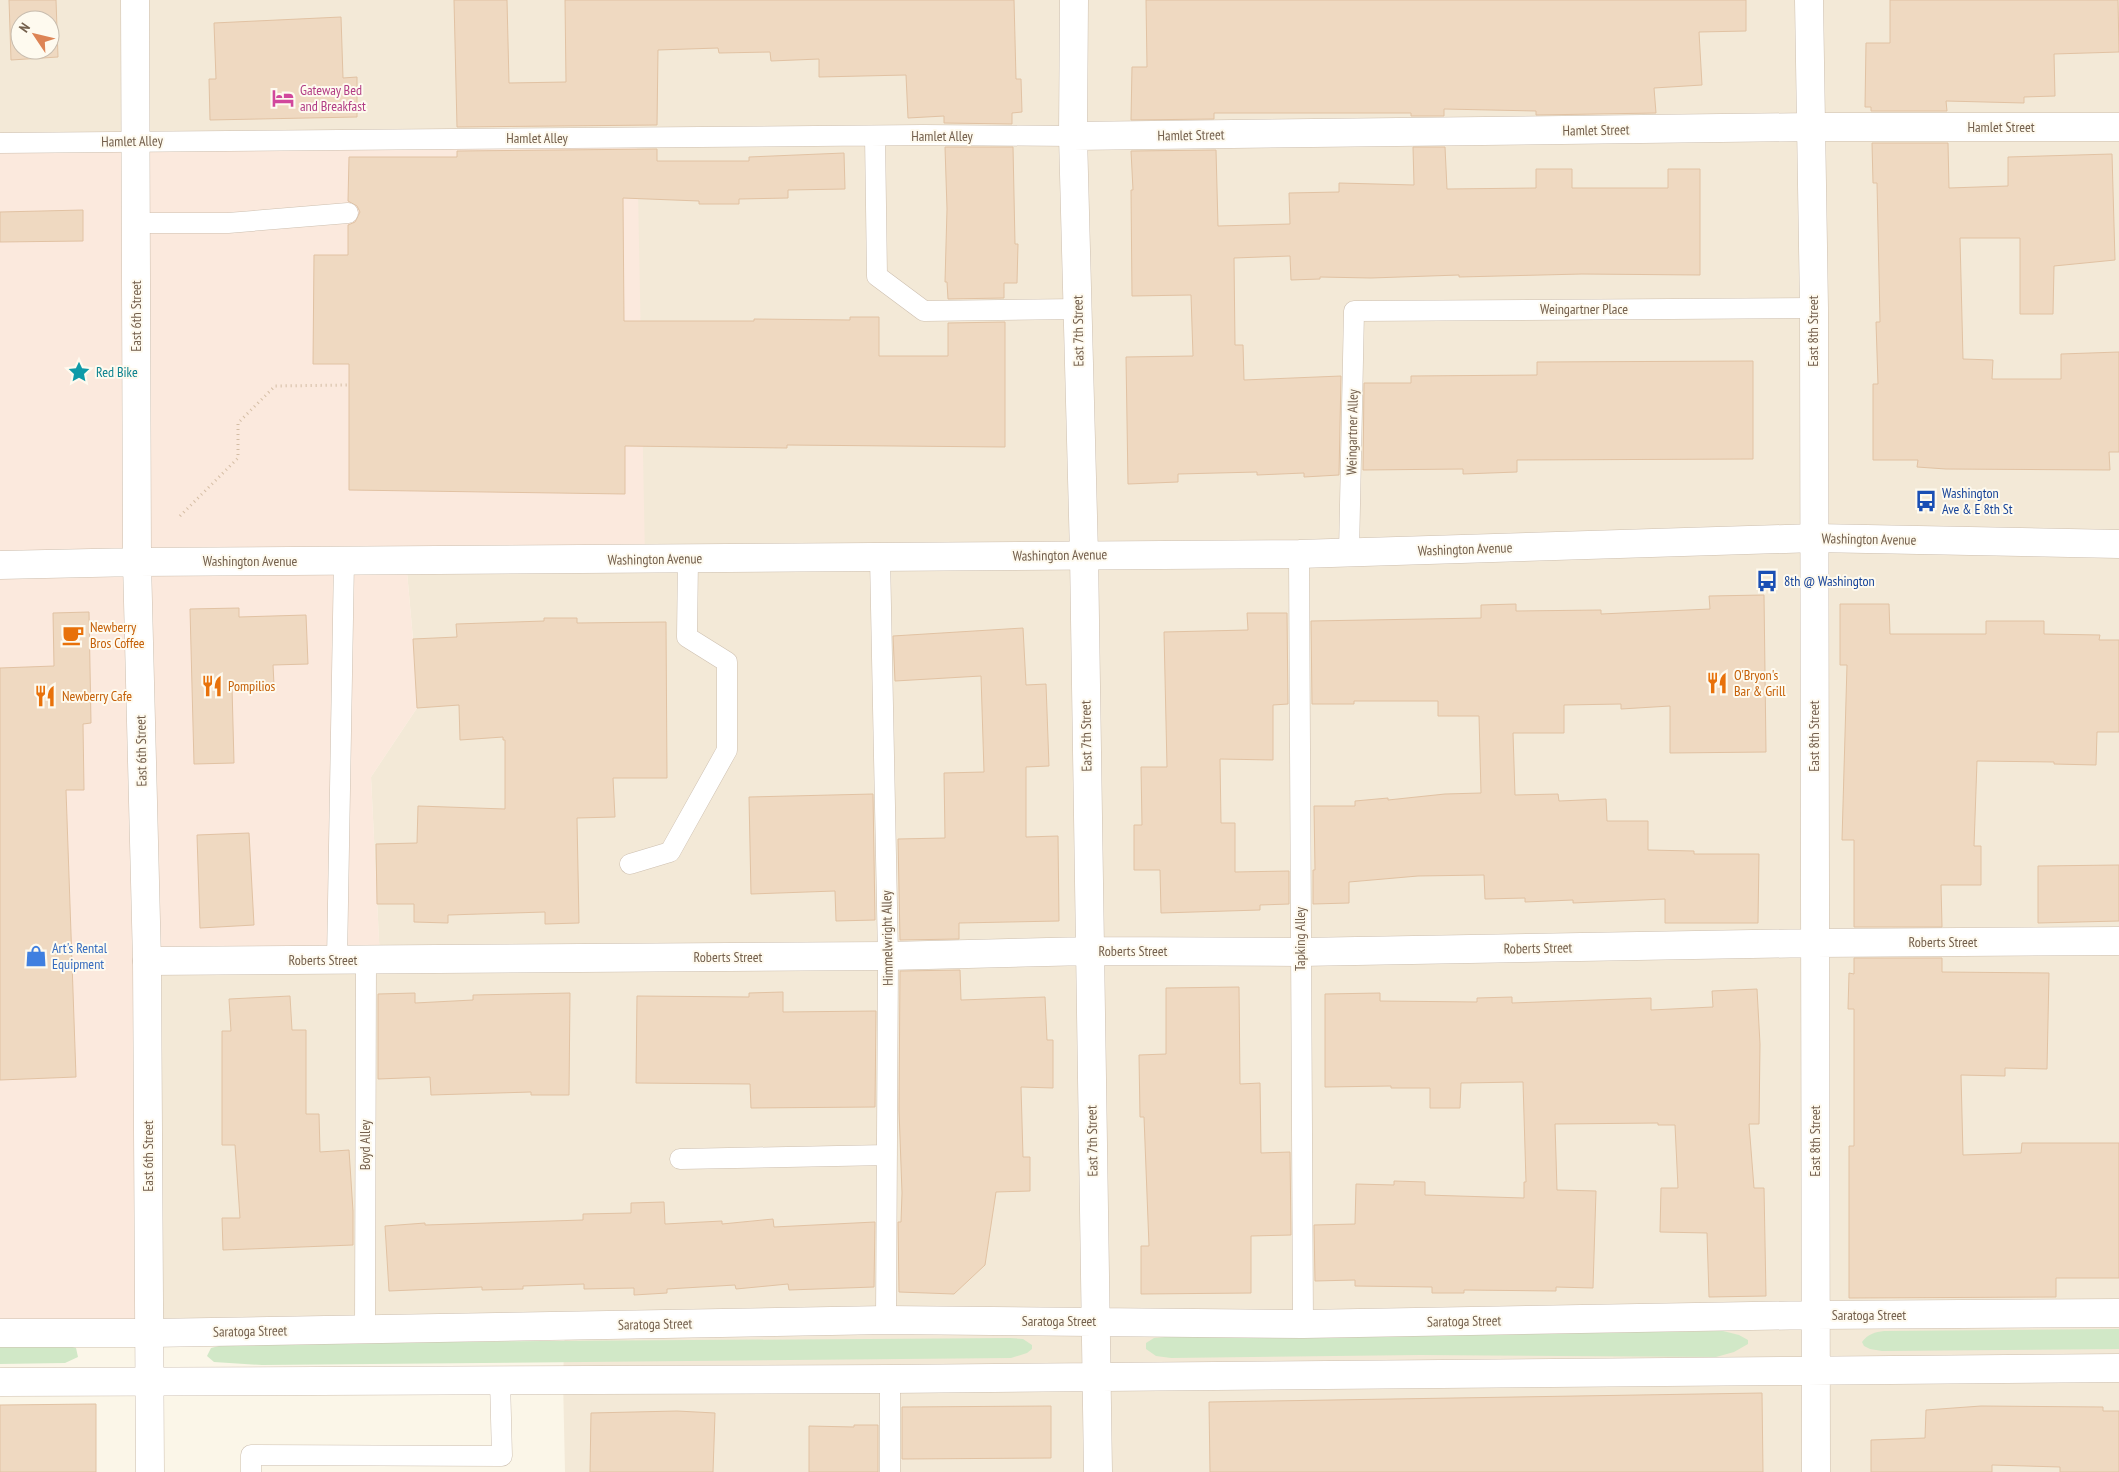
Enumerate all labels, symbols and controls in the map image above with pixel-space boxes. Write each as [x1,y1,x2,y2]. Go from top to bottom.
north arrow [10,10,60,60]
text: N [15,19,34,36]
place label: Gateway Bed and Breakfast [300,81,366,115]
hotel icon: Gateway Bed and Breakfast [270,85,296,111]
street label: Hamlet Street [1967,118,2035,136]
street label: Hamlet Street [1562,120,1630,140]
street label: Hamlet Street [1157,125,1225,145]
street label: Hamlet Alley [911,127,974,145]
street label: Hamlet Alley [506,129,569,147]
street label: Hamlet Alley [101,131,164,151]
street label: East 6th Street [127,280,145,352]
street label: East 7th Street [1068,295,1088,367]
street label: East 8th Street [1804,295,1822,367]
street label: Weingartner Place [1540,300,1628,318]
place icon: Red Bike [66,359,92,385]
place label: Red Bike [96,363,138,381]
street label: Weingartner Alley [1342,388,1362,475]
place label: Washington Ave & E 8th St [1942,484,2013,518]
bus stop icon: Washington Ave & E 8th St [1913,488,1939,514]
street label: Washington Avenue [1822,529,1917,549]
street label: Washington Avenue [1417,538,1513,560]
street label: Washington Avenue [1013,545,1108,565]
street label: Washington Avenue [608,549,703,569]
street label: Washington Avenue [203,552,298,570]
bus stop icon: 8th @ Washington [1754,568,1780,594]
place label: 8th @ Washington [1784,572,1875,590]
place label: Newberry Bros Coffee [90,618,145,652]
cafe icon: Newberry Bros Coffee [60,622,86,648]
place label: O'Bryon's Bar & Grill [1734,666,1786,700]
restaurant icon: O'Bryon's Bar & Grill [1704,670,1730,696]
restaurant icon: Pompilios [199,673,225,699]
place label: Pompilios [228,677,276,695]
restaurant icon: Newberry Cafe [32,683,58,709]
place label: Newberry Cafe [62,687,132,705]
street label: East 7th Street [1076,700,1096,772]
street label: East 8th Street [1805,700,1823,772]
street label: East 6th Street [131,715,151,787]
street label: Himmelwright Alley [877,889,897,986]
street label: Tapking Alley [1291,906,1309,971]
street label: Roberts Street [1909,933,1978,951]
street label: Roberts Street [1503,938,1573,958]
place label: Art's Rental Equipment [52,939,108,973]
street label: Roberts Street [1099,942,1168,960]
shop icon: Art's Rental Equipment [23,943,49,969]
street label: Roberts Street [694,948,763,966]
street label: Roberts Street [289,951,358,969]
street label: East 7th Street [1082,1105,1102,1177]
street label: East 8th Street [1806,1105,1824,1177]
street label: Boyd Alley [356,1119,374,1170]
street label: East 6th Street [139,1120,157,1192]
street label: Saratoga Street [1832,1306,1906,1324]
street label: Saratoga Street [1427,1311,1502,1331]
street label: Saratoga Street [1022,1312,1096,1330]
street label: Saratoga Street [618,1314,693,1334]
street label: Saratoga Street [213,1321,288,1341]

